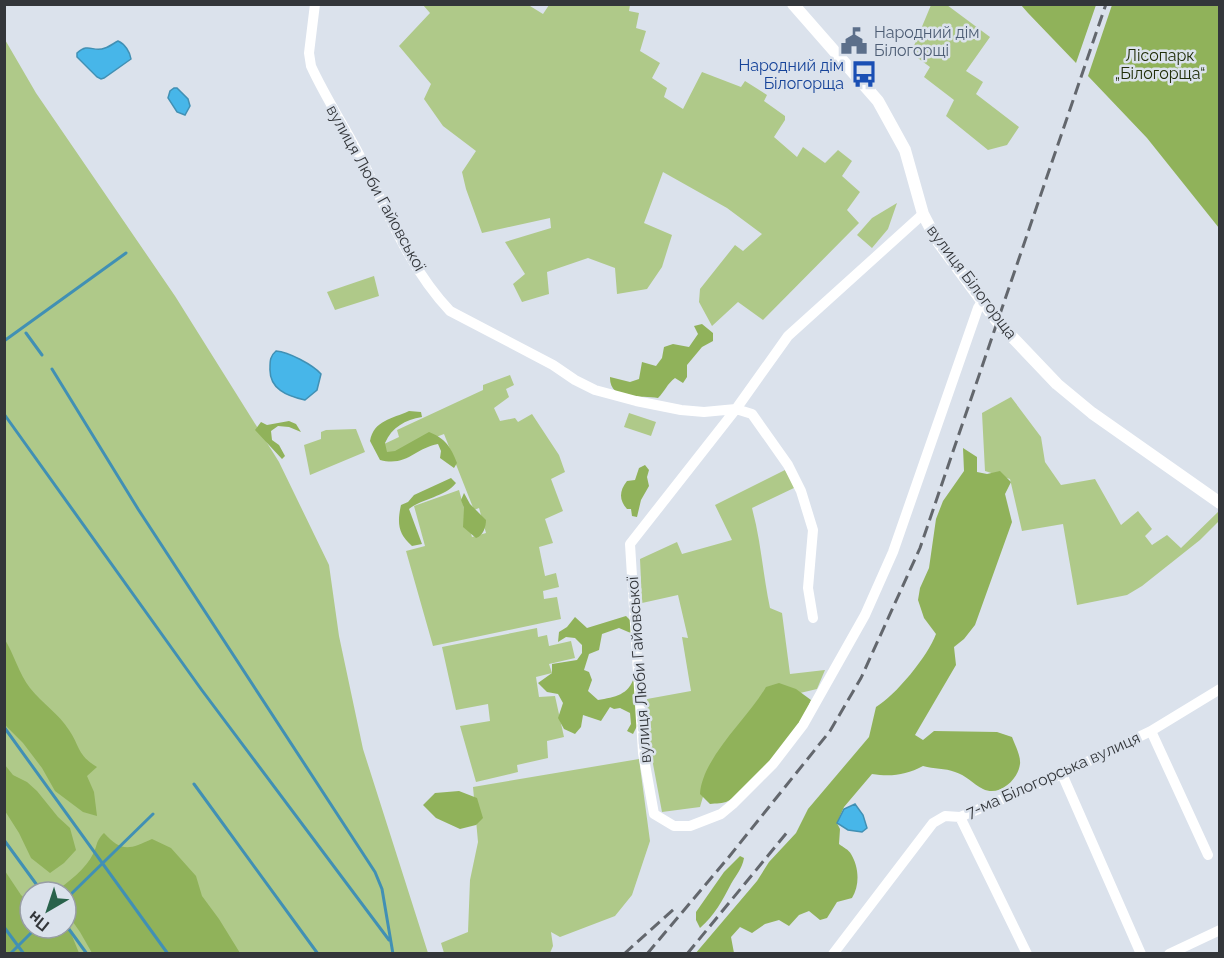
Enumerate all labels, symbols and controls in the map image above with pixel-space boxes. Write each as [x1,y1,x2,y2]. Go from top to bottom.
place label: Народний дім Білогорщі [874,23,980,60]
public building icon: Народний дім Білогорщі [839,26,869,56]
park label: Лісопарк „Білогорща“ [1115,46,1205,83]
place label: Народний дім Білогорща [738,56,844,93]
bus stop icon: Народний дім Білогорща [849,59,879,89]
street label: вулиця Люби Гайовської [322,102,430,275]
street label: вулиця Білогорща [923,221,1021,343]
street label: вулиця Люби Гайовської [623,576,655,764]
street label: 7-ма Білогорська вулиця [963,728,1143,822]
north arrow [18,880,78,940]
text: Пн [25,907,53,935]

